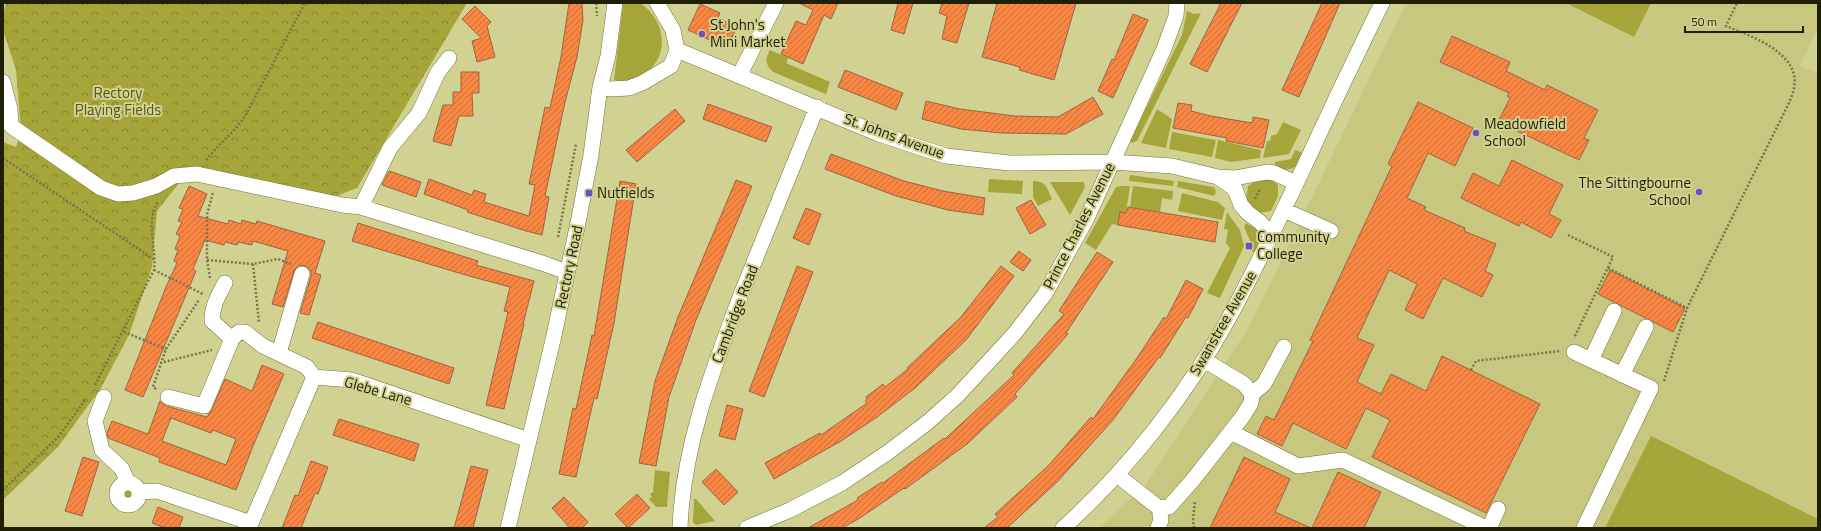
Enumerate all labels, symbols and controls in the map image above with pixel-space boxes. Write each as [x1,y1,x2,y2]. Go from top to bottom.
scale bar [1685,8,1803,34]
text: 50 m [1691,12,1717,31]
place label: St John's Mini Market [710,13,786,53]
marker: St John's Mini Market [697,29,707,39]
park label: Rectory Playing Fields [75,81,161,121]
street label: St. Johns Avenue [841,107,948,164]
place label: Meadowfield School [1484,112,1566,152]
marker: Meadowfield School [1471,128,1481,138]
street label: Prince Charles Avenue [1037,158,1121,293]
place label: The Sittingbourne School [1579,171,1691,211]
place label: Nutfields [597,181,655,204]
marker: The Sittingbourne School [1694,187,1704,197]
marker: Nutfields [584,188,594,198]
street label: Rectory Road [548,223,589,311]
place label: Community College [1257,225,1330,265]
marker: Community College [1244,241,1254,251]
street label: Cambridge Road [705,261,764,366]
street label: Swanstree Avenue [1183,266,1262,379]
street label: Glebe Lane [342,370,415,411]

